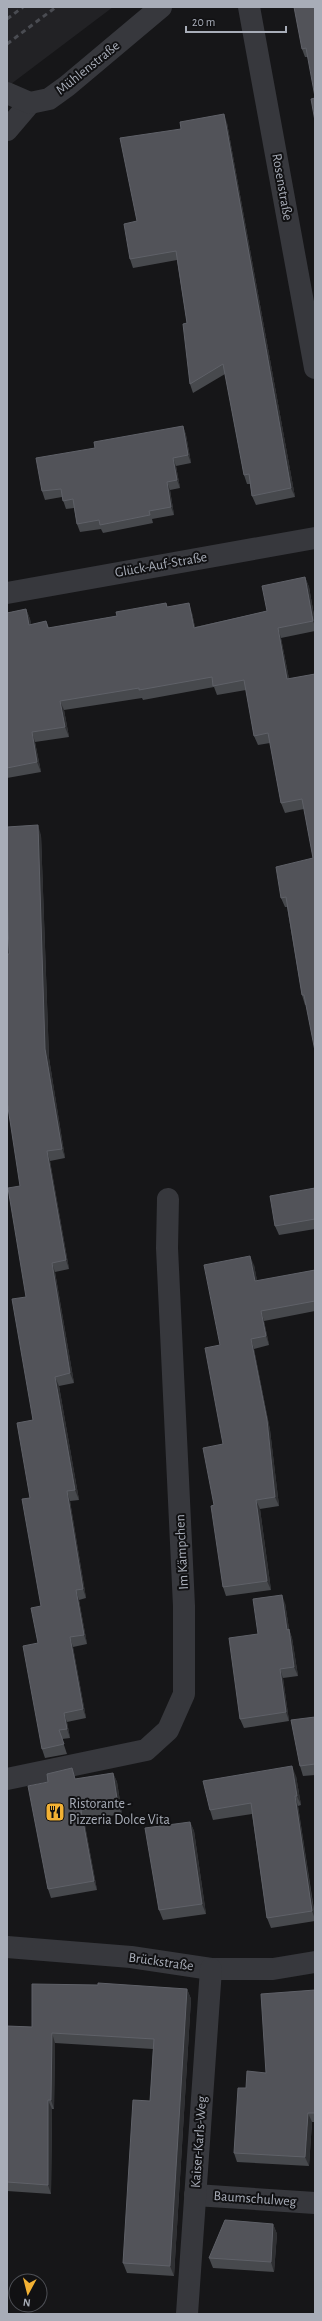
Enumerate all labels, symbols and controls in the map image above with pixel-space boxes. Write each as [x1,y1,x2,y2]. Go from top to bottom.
scale bar [186,8,286,34]
text: 20 m [192,16,215,28]
street label: Mühlenstraße [54,38,122,98]
street label: Rosenstraße [269,152,295,222]
street label: Glück-Auf-Straße [114,550,208,580]
street label: Im Kämpchen [173,1514,191,1590]
place label: Ristorante - Pizzeria Dolce Vita [69,1797,170,1827]
restaurant icon: Ristorante - Pizzeria Dolce Vita [44,1801,66,1823]
street label: Brückstraße [128,1951,194,1973]
street label: Kaiser-Karls-Weg [189,2095,209,2188]
street label: Baumschulweg [213,2189,297,2209]
north arrow [8,2273,48,2313]
text: N [22,2297,31,2308]

